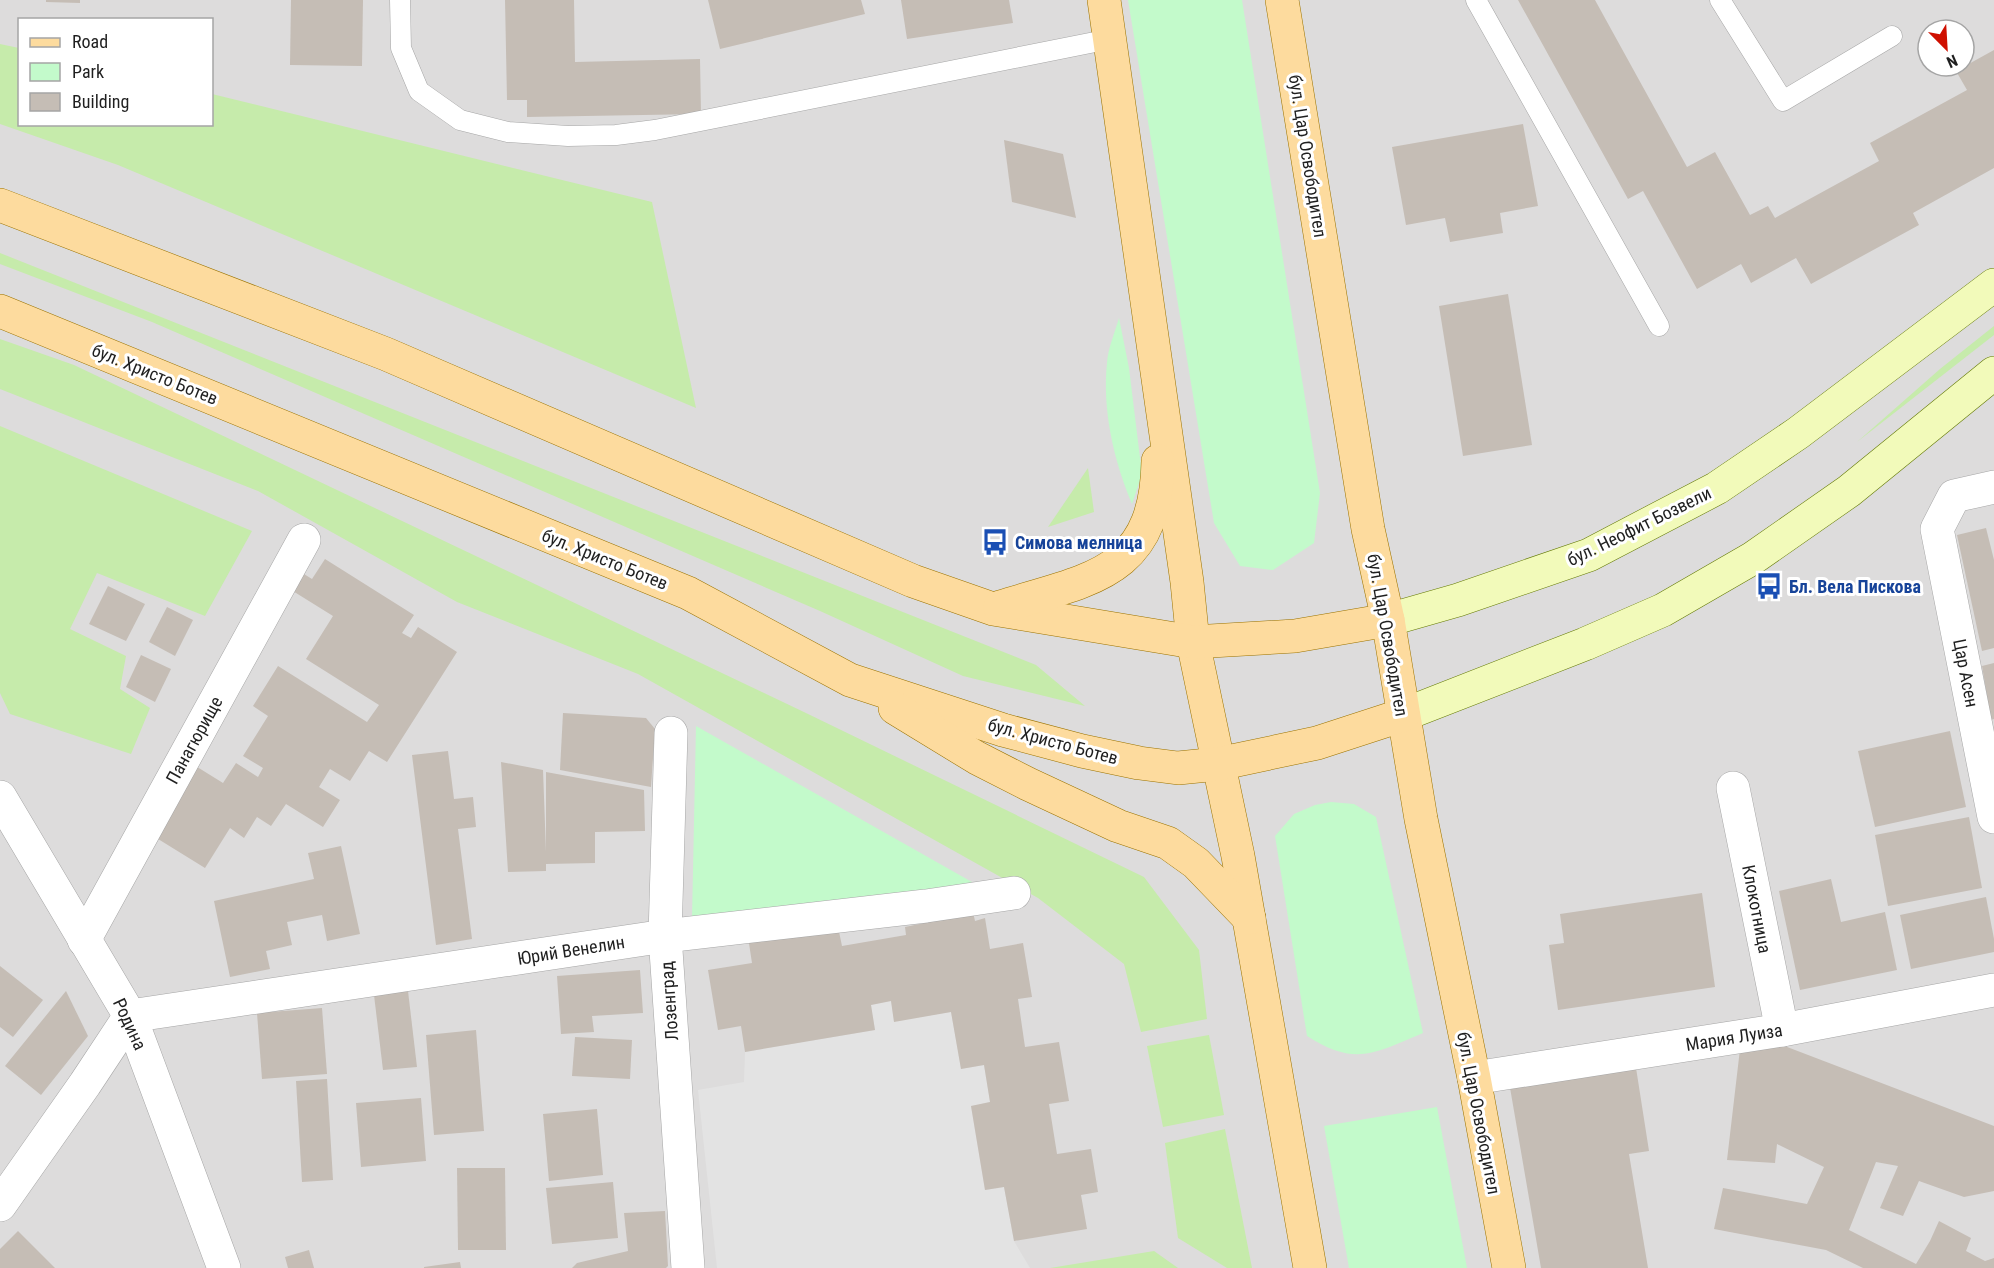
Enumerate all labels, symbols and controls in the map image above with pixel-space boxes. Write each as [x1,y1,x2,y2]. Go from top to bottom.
legend [18,18,213,126]
north arrow [1916,18,1976,78]
text: Road [72,31,108,52]
text: N [1944,51,1960,72]
text: Park [72,61,104,82]
street label: бул. Цар Освободител [1285,73,1331,239]
text: Building [72,91,129,112]
street label: бул. Христо Ботев [89,339,221,409]
street label: бул. Неофит Бозвели [1564,482,1714,570]
street label: бул. Христо Ботев [539,524,671,594]
bus stop icon: Симова мелница [980,527,1010,557]
place label: Симова мелница [1015,532,1143,553]
street label: бул. Цар Освободител [1363,552,1413,718]
bus stop icon: Бл. Вела Пискова [1754,571,1784,601]
place label: Бл. Вела Пискова [1789,576,1921,597]
street label: Цар Асен [1949,637,1983,709]
street label: Панагюрище [161,693,227,787]
street label: бул. Христо Ботев [986,714,1120,768]
street label: Клокотница [1738,863,1776,955]
street label: Юрий Венелин [516,931,626,969]
street label: Лозенград [656,960,682,1041]
street label: Родина [109,995,151,1053]
street label: Мария Луиза [1684,1019,1784,1055]
street label: бул. Цар Освободител [1453,1030,1505,1196]

